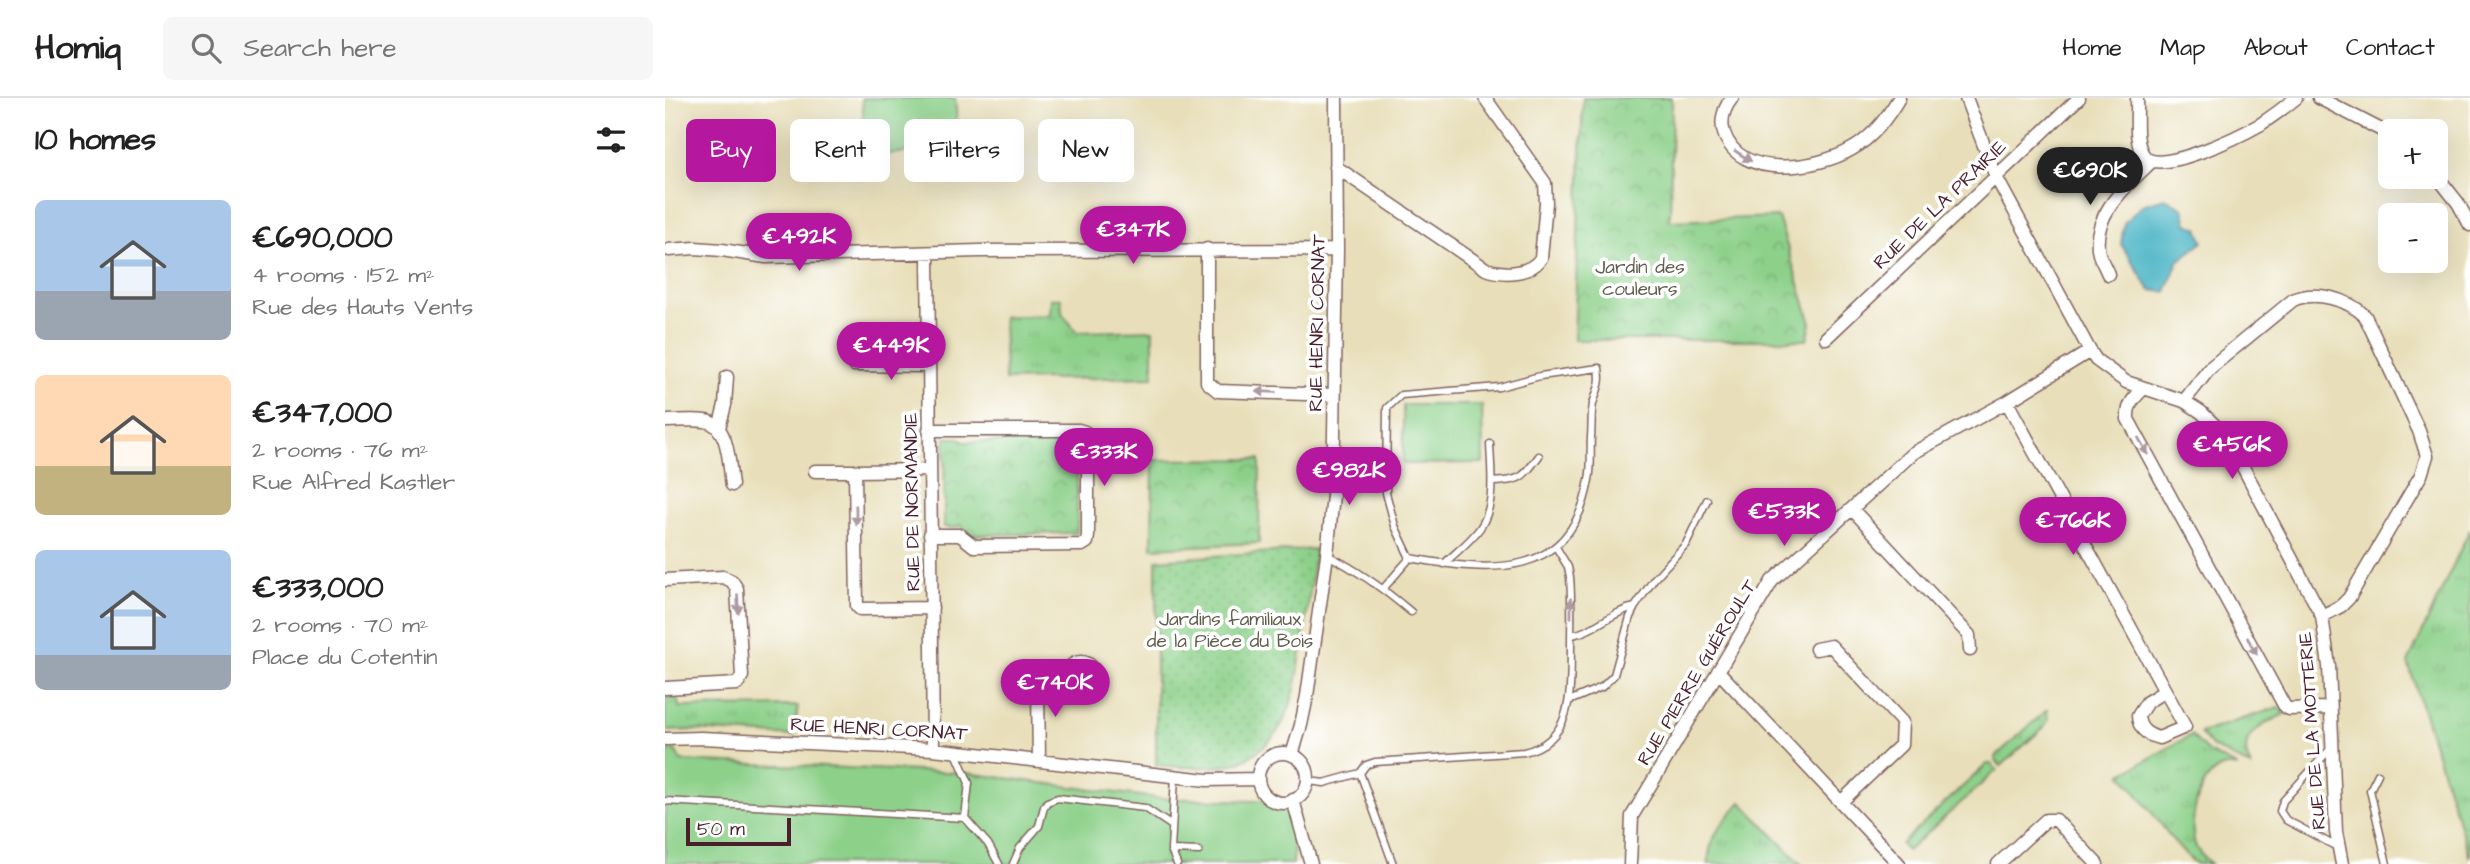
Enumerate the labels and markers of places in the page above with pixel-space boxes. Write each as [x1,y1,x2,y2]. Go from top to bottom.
pin: €690K [2041,148,2139,207]
pin: €347K [1084,206,1182,266]
pin: €492K [750,214,848,273]
pin: €449K [842,322,940,382]
pin: €456K [2183,422,2281,481]
pin: €333K [1055,428,1153,488]
pin: €982K [1300,448,1398,507]
pin: €533K [1735,489,1833,548]
pin: €766K [2024,498,2122,557]
pin: €740K [1006,660,1104,719]

